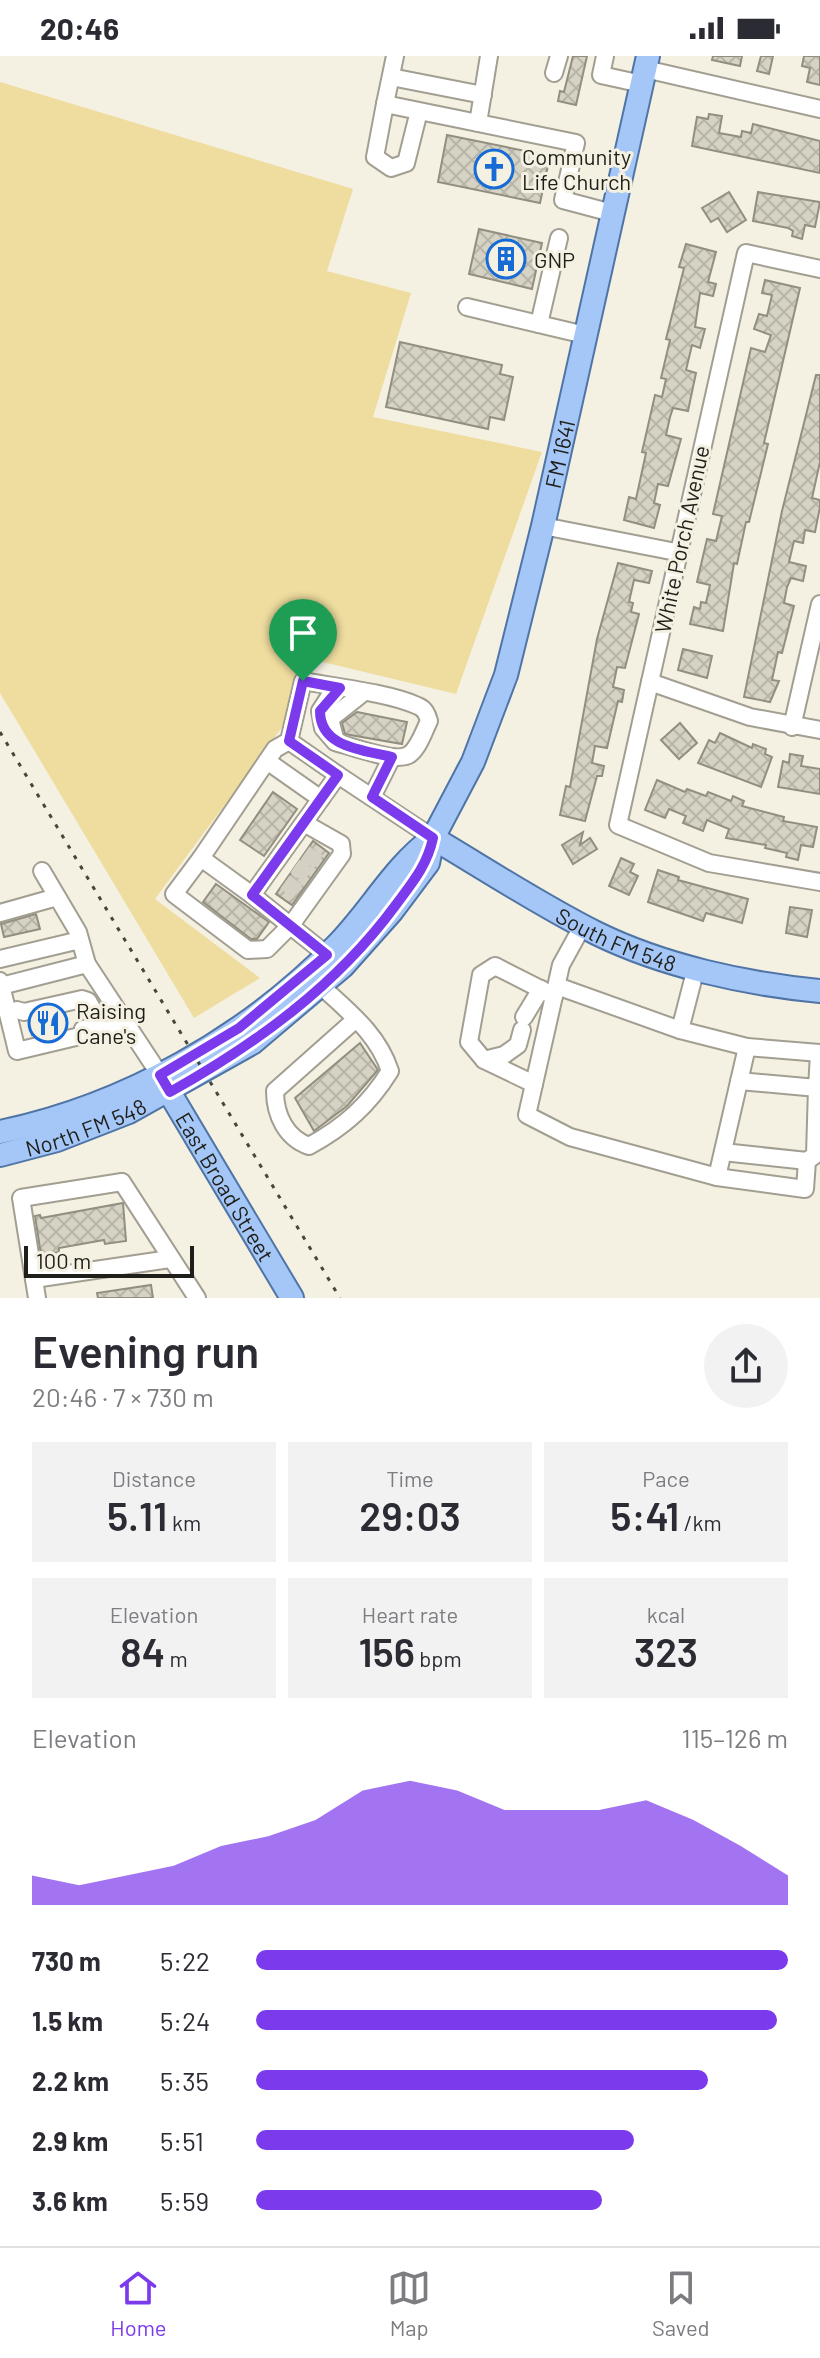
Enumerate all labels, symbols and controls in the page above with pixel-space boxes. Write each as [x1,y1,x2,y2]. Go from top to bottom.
text: 20:46 [40,10,119,46]
place label: Community Life Church [522,143,631,194]
church icon: Community Life Church [473,148,515,190]
building icon: GNP [485,238,527,280]
place label: GNP [534,246,575,272]
street label: FM 1641 [539,417,579,491]
street label: White Porch Avenue [648,443,714,635]
pin [269,599,337,681]
icon: arrive [281,611,325,655]
street label: South FM 548 [552,901,680,976]
place label: Raising Cane's [76,997,146,1048]
restaurant icon: Raising Cane's [27,1002,69,1044]
street label: North FM 548 [22,1092,150,1161]
street label: East Broad Street [171,1107,280,1266]
scale bar [24,1242,194,1278]
text: 100 m [36,1247,91,1273]
text: Evening run [32,1324,259,1377]
button: share [704,1324,788,1408]
text: 20:46 · 7 × 730 m [32,1381,214,1412]
text: Distance [112,1465,196,1491]
text: Time [386,1465,434,1491]
text: Pace [642,1465,690,1491]
text: 5.11 [107,1491,167,1539]
text: 29:03 [359,1491,461,1539]
text: 5:41 [610,1491,679,1539]
text: km [167,1509,201,1535]
text: /km [679,1509,722,1535]
text: Elevation [110,1601,198,1627]
text: Heart rate [362,1601,458,1627]
text: kcal [647,1601,685,1627]
text: 84 [120,1627,165,1675]
text: 156 [358,1627,415,1675]
text: 323 [634,1627,698,1675]
text: m [165,1645,188,1671]
text: bpm [415,1645,462,1671]
text: Elevation [32,1722,137,1753]
text: 115–126 m [682,1722,788,1753]
text: 730 m [32,1945,101,1976]
text: 5:22 [160,1945,210,1976]
text: 1.5 km [32,2005,103,2036]
text: 5:24 [160,2005,210,2036]
text: 2.2 km [32,2065,109,2096]
text: 5:35 [160,2065,209,2096]
text: 2.9 km [32,2125,108,2156]
text: 5:51 [160,2125,204,2156]
text: 3.6 km [32,2185,108,2216]
text: 5:59 [160,2185,209,2216]
tab: Home [110,2266,167,2340]
tab: Map [387,2266,431,2340]
tab: Saved [652,2266,710,2340]

